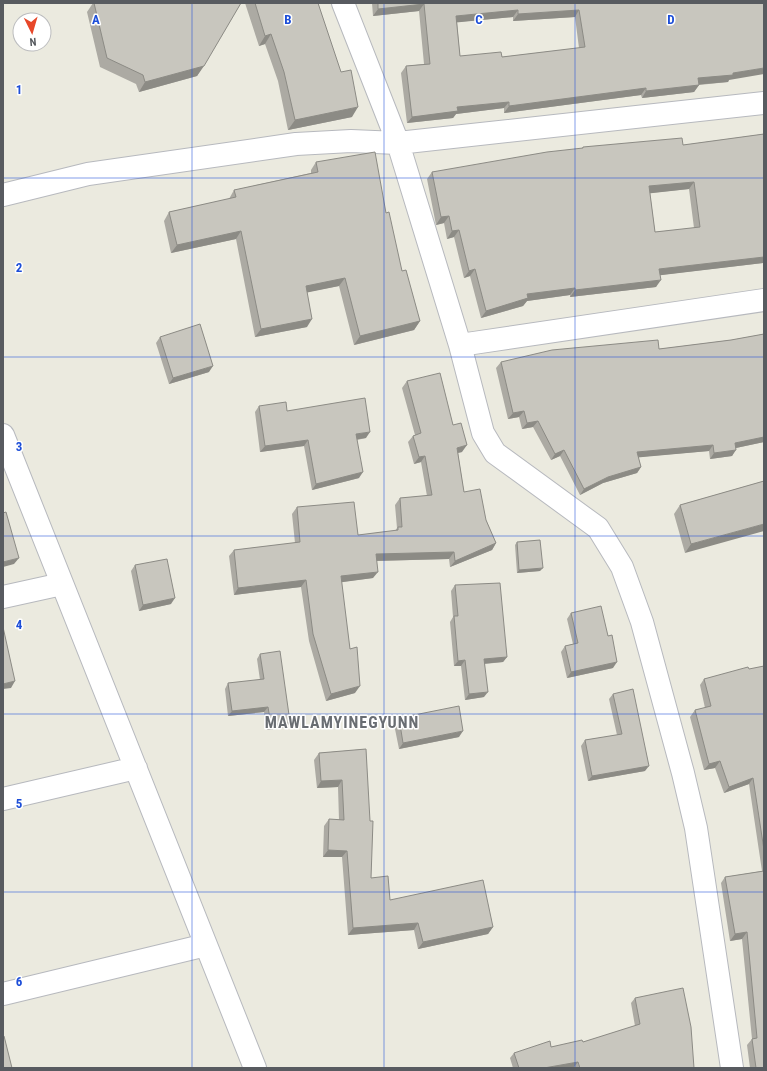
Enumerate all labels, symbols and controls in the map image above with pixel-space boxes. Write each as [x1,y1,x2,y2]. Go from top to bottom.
north arrow [12,12,52,52]
text: A [92,12,100,27]
text: B [284,12,292,27]
text: C [475,12,483,27]
text: D [667,12,675,27]
text: N [29,35,37,48]
text: 1 [16,82,22,97]
text: 2 [16,260,23,275]
text: 3 [16,439,22,454]
text: 4 [16,617,23,632]
district label: MAWLAMYINEGYUNN [265,713,419,732]
text: 5 [16,796,23,811]
text: 6 [16,974,23,989]

